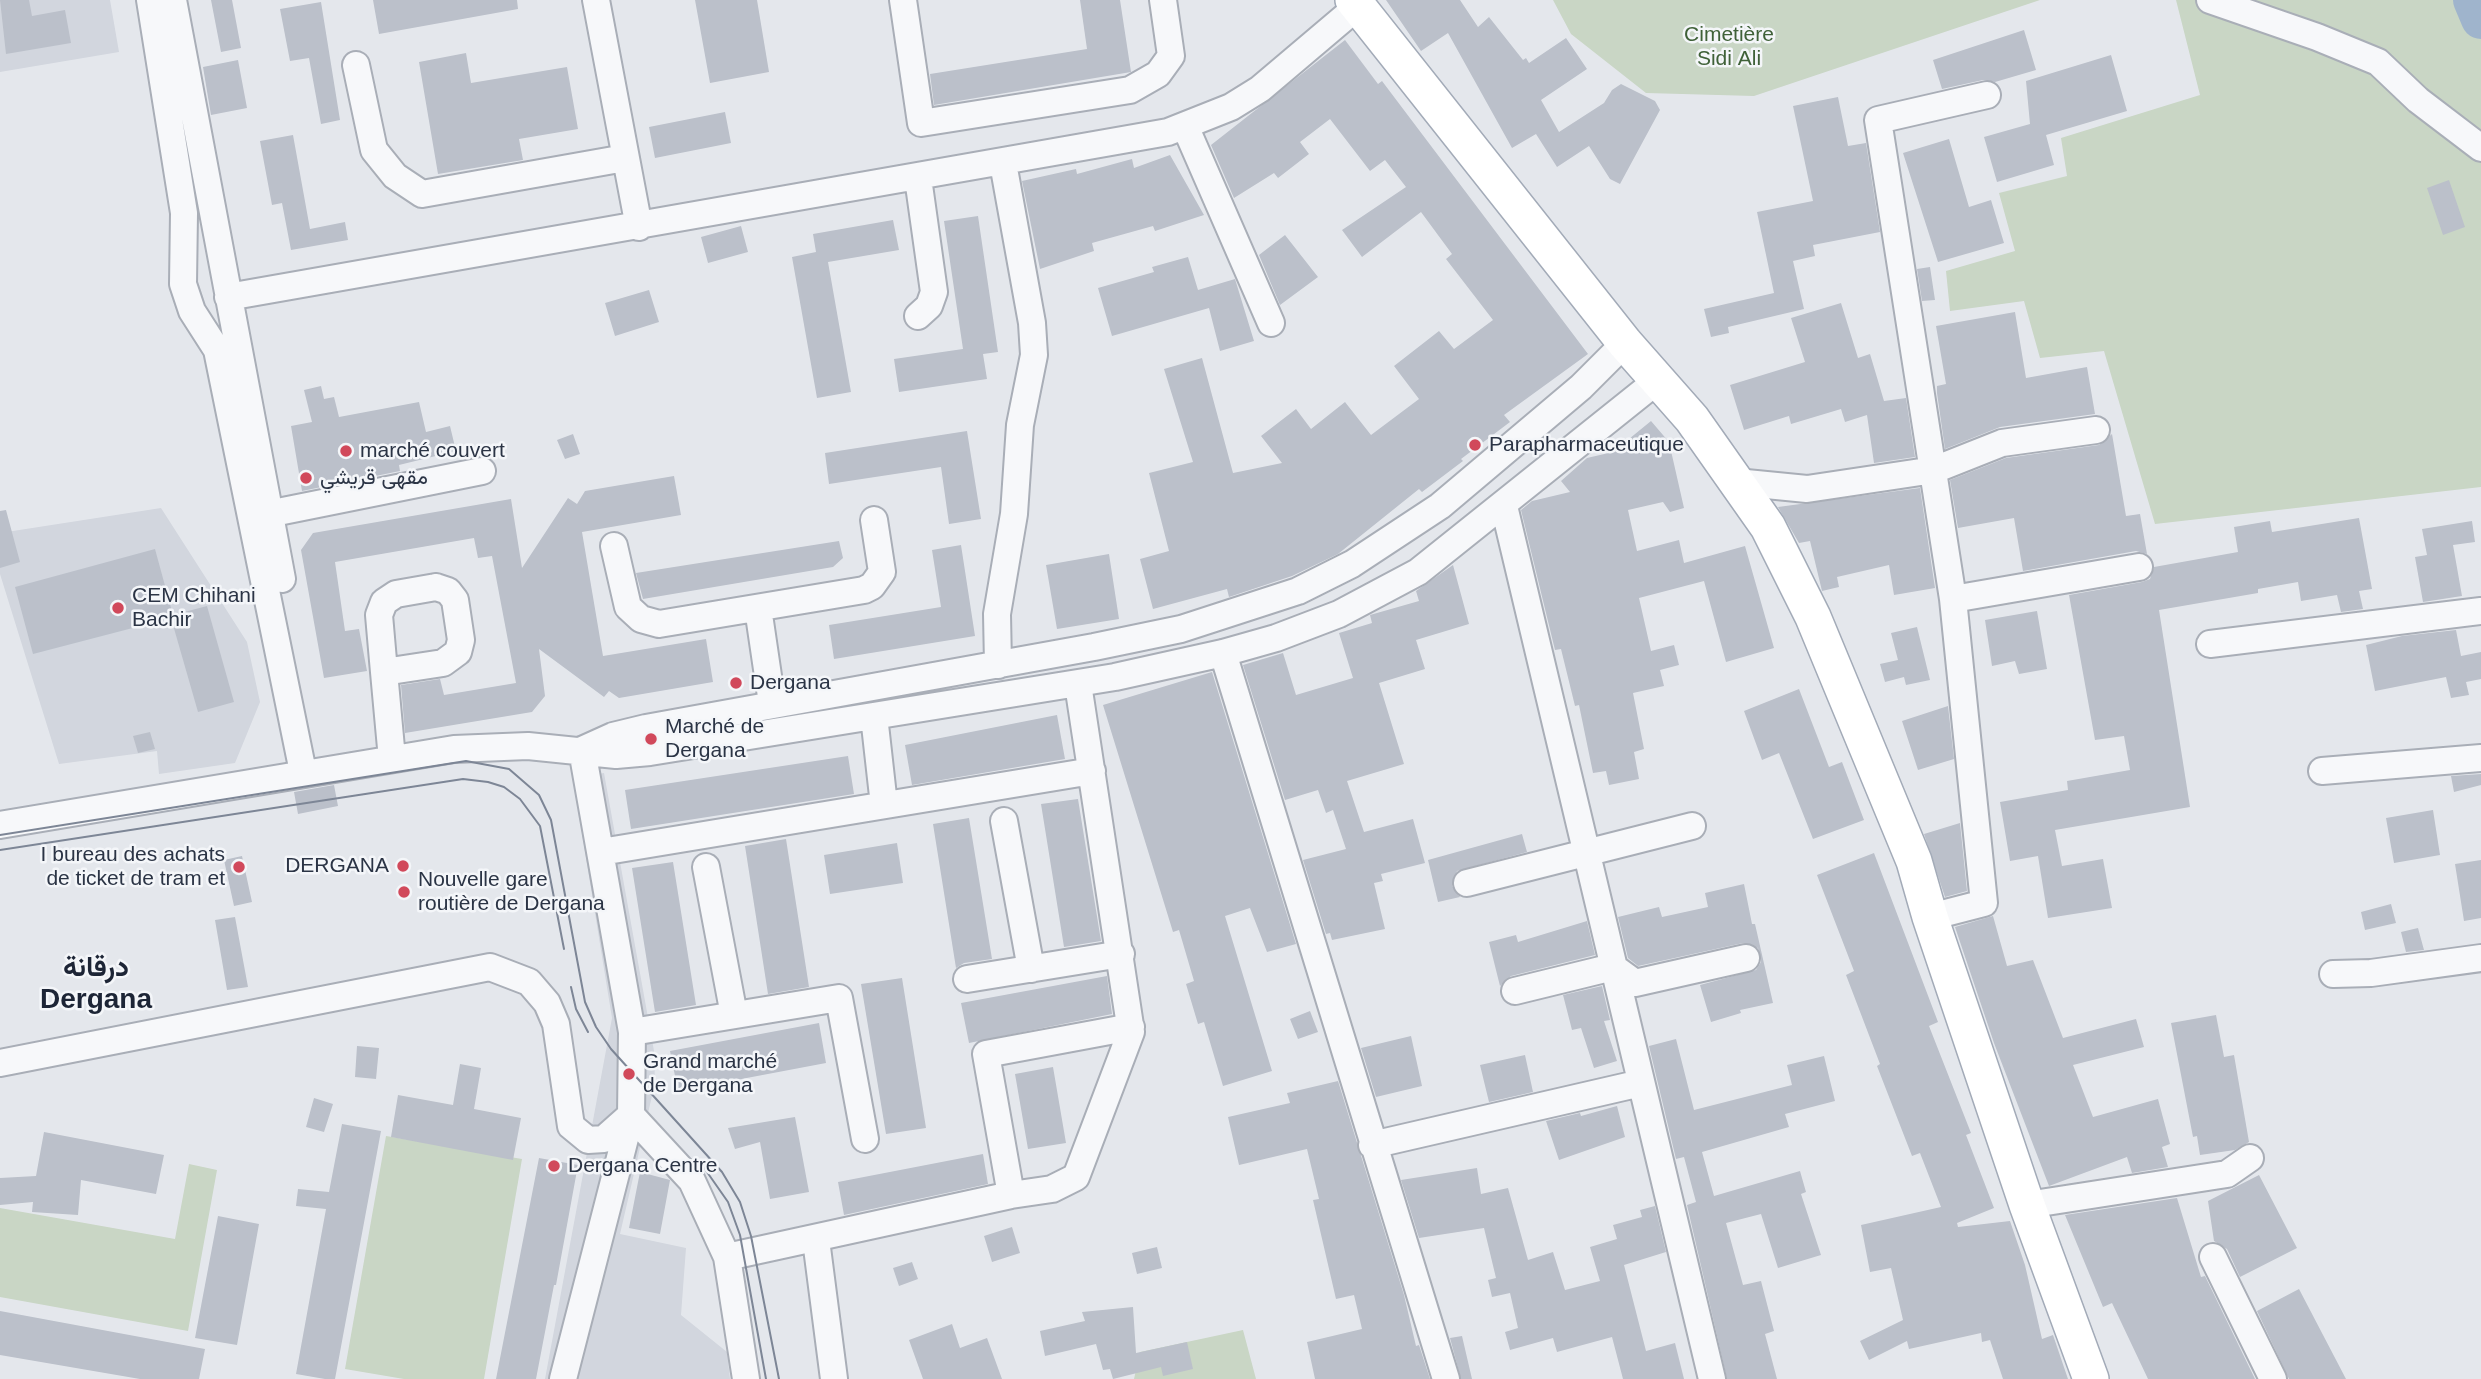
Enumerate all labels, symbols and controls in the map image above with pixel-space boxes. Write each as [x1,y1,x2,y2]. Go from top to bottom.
park label: Cimetière Sidi Ali [1684,22,1774,72]
place label: Parapharmaceutique [1489,432,1684,458]
marker: Parapharmaceutique [1467,437,1483,453]
place label: marché couvert [360,438,505,464]
marker: marché couvert [338,443,354,459]
place label: مقهى قريشي [320,465,428,491]
marker: مقهى قريشي [298,470,314,486]
place label: CEM Chihani Bachir [132,583,256,633]
marker: CEM Chihani Bachir [110,600,126,616]
place label: Dergana [750,670,831,696]
marker: Dergana [728,675,744,691]
place label: Marché de Dergana [665,714,764,764]
marker: Marché de Dergana [643,731,659,747]
place label: I bureau des achats de ticket de tram et [41,842,225,892]
place label: DERGANA [285,853,389,879]
marker: DERGANA [395,858,411,874]
marker: I bureau des achats de ticket de tram et [231,859,247,875]
place label: Nouvelle gare routière de Dergana [418,867,605,917]
marker: Nouvelle gare routière de Dergana [396,884,412,900]
district label: درقانة Dergana [40,951,152,1017]
place label: Grand marché de Dergana [643,1049,777,1099]
marker: Grand marché de Dergana [621,1066,637,1082]
place label: Dergana Centre [568,1153,717,1179]
marker: Dergana Centre [546,1158,562,1174]

